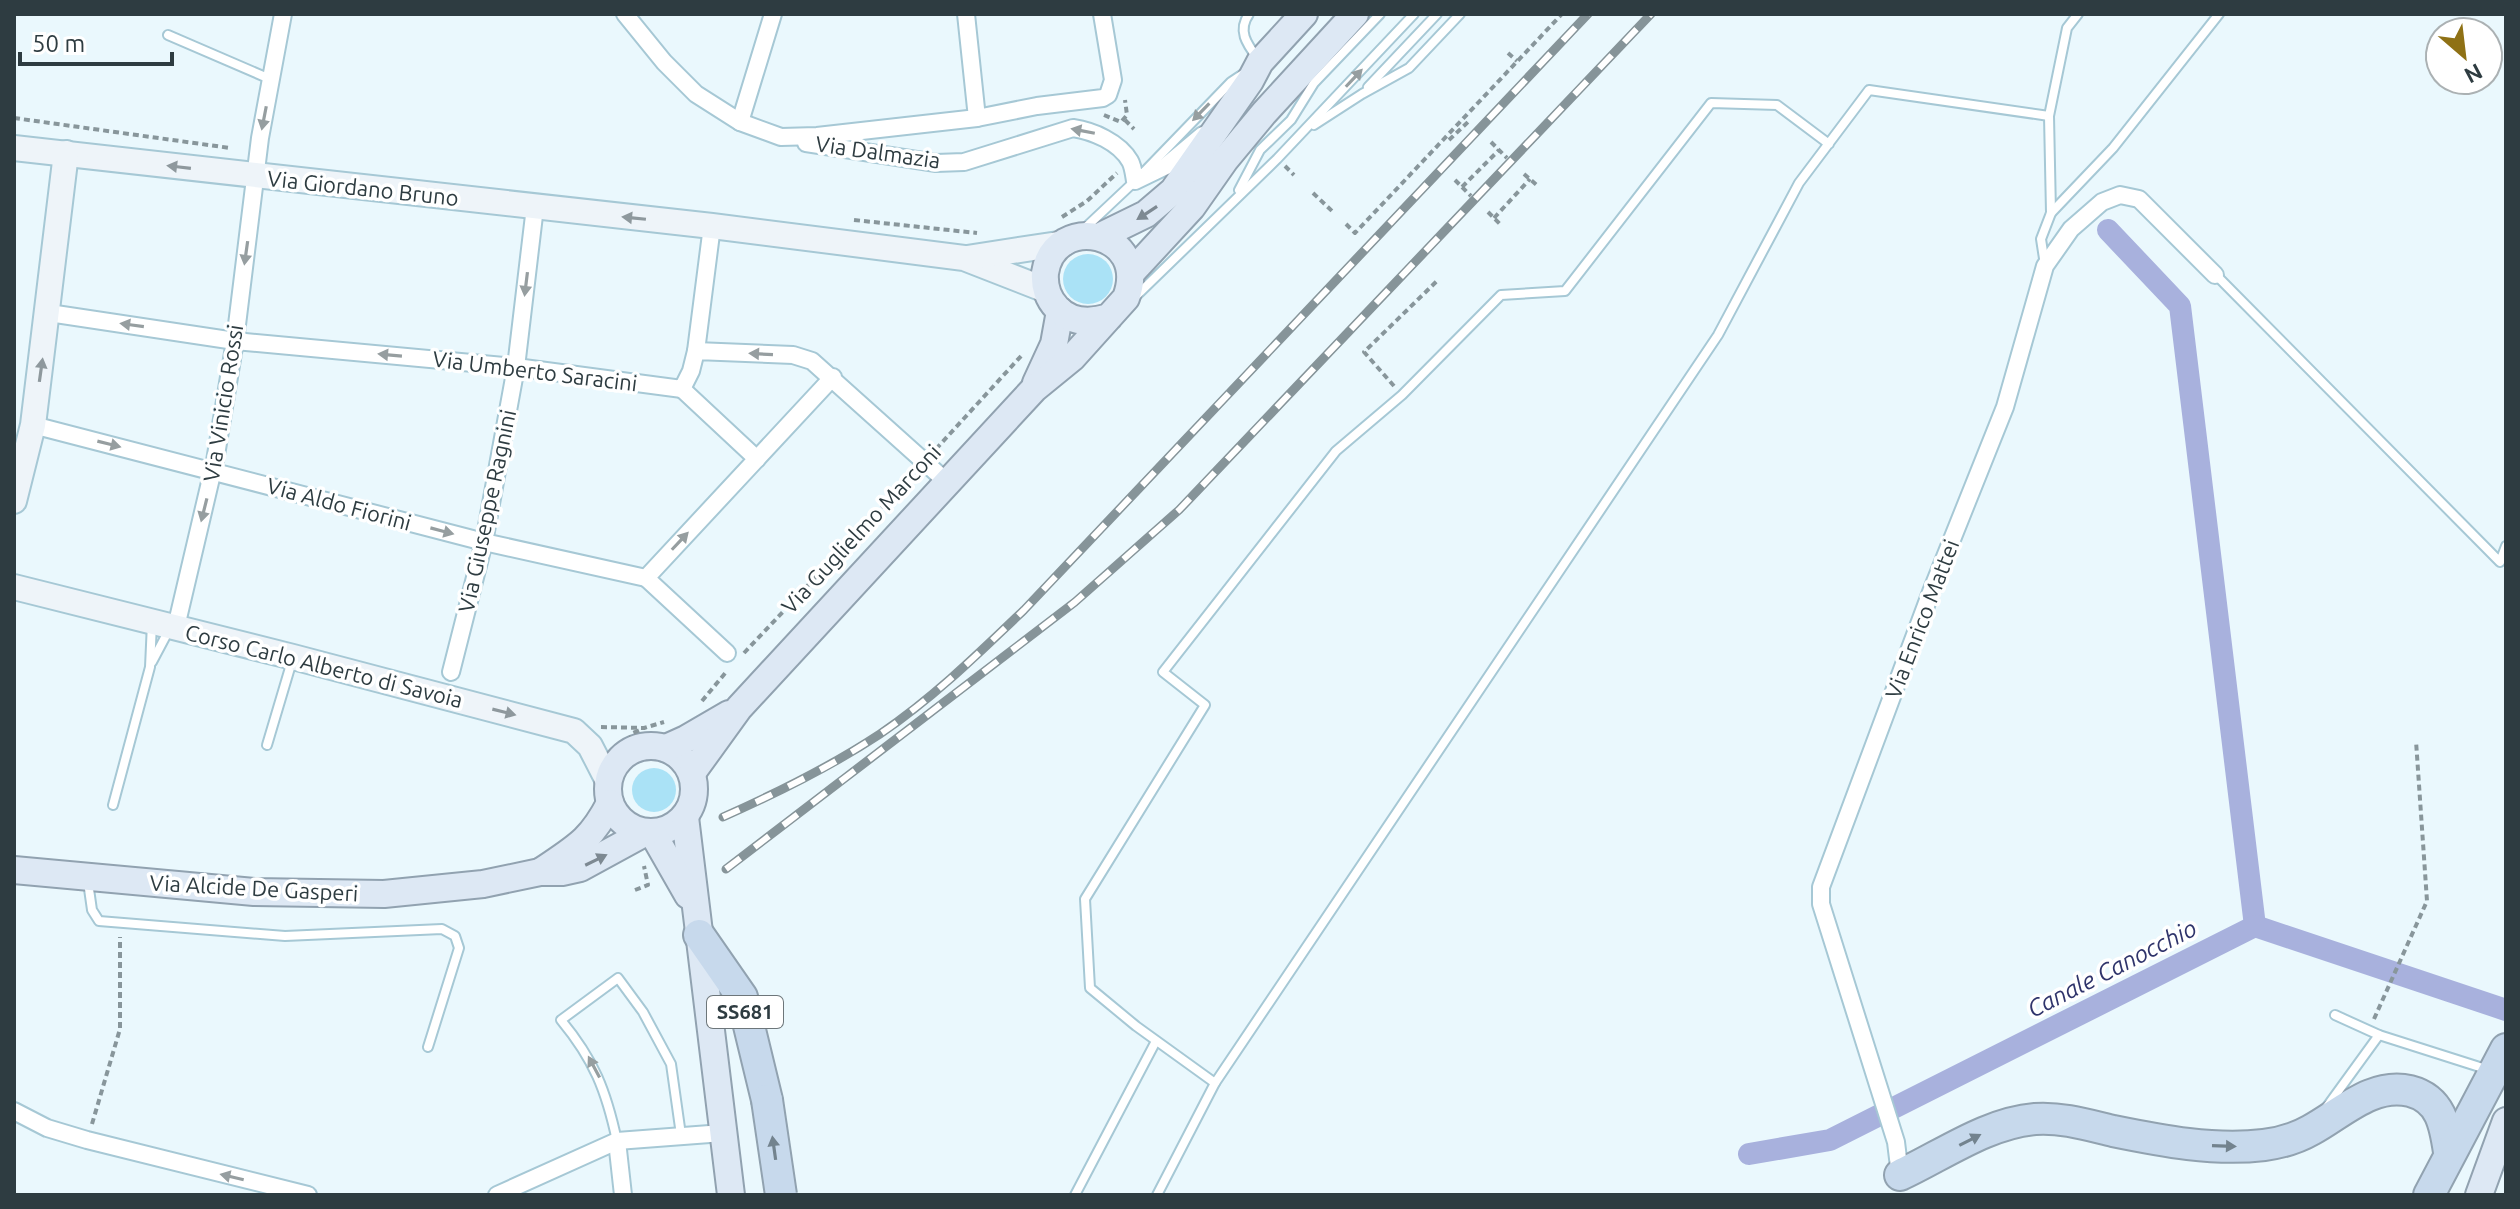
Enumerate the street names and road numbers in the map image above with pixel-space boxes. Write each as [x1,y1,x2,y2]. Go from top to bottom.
street label: Via Dalmazia [814,130,942,173]
street label: Via Giordano Bruno [266,165,460,210]
street label: Via Vinicio Rossi [198,323,247,483]
street label: Via Umberto Saracini [431,346,639,395]
street label: Via Giuseppe Ragnini [453,407,520,615]
street label: Via Guglielmo Marconi [776,439,945,618]
street label: Via Aldo Fiorini [264,472,414,535]
street label: Via Enrico Mattei [1880,536,1963,702]
street label: Corso Carlo Alberto di Savoia [183,619,466,712]
street label: Via Alcide De Gasperi [149,870,359,905]
road number: SS681 [707,996,783,1028]

